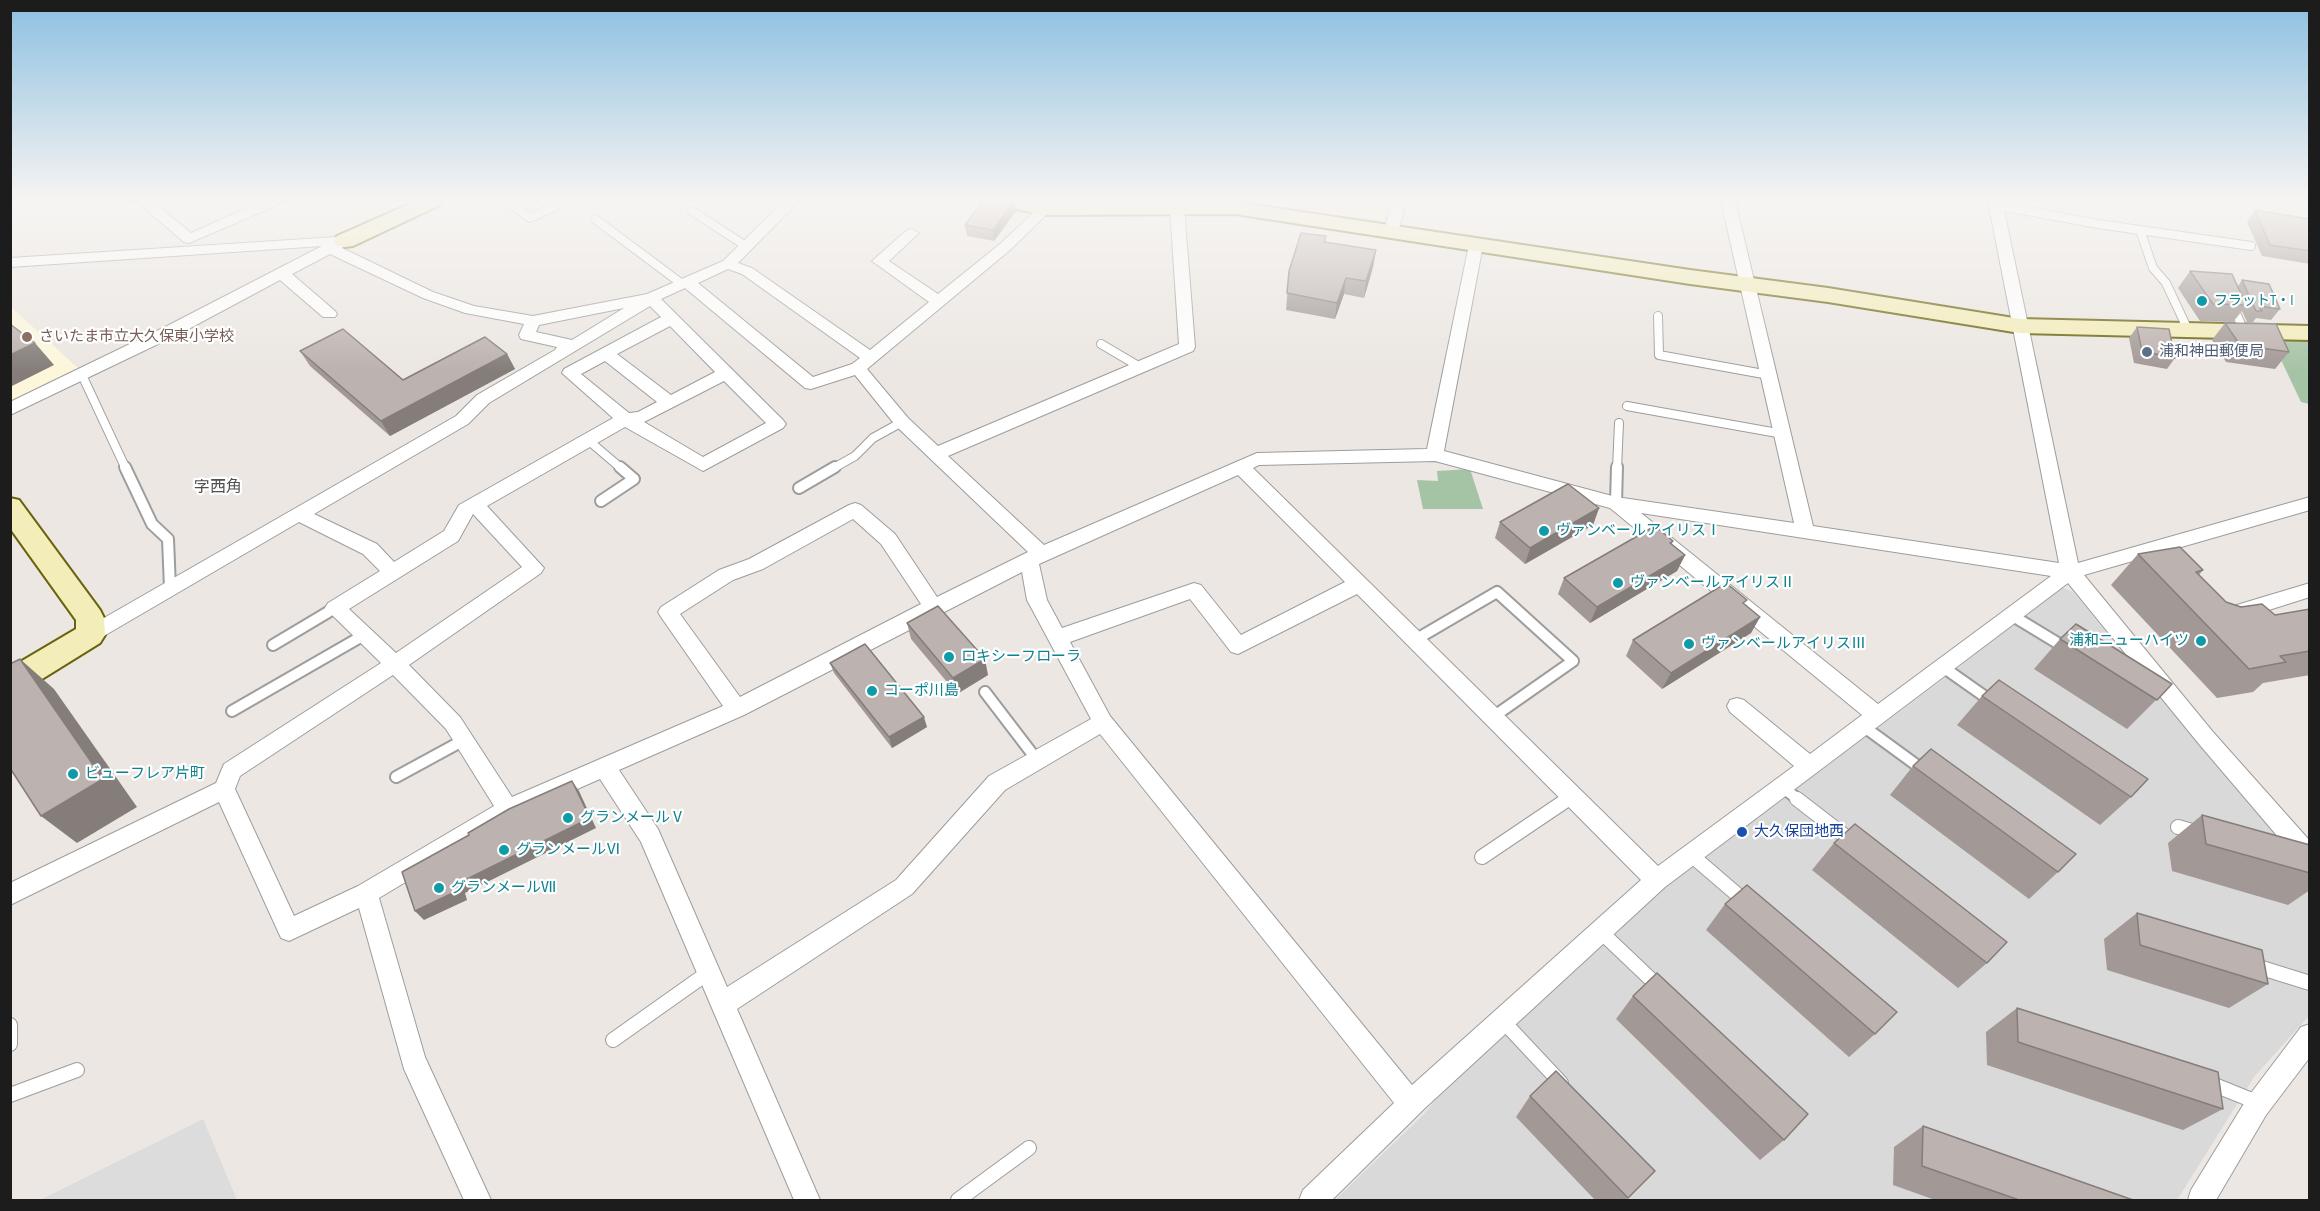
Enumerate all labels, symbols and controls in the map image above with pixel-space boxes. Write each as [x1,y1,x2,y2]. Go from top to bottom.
place label: フラットT・I [2214,293,2294,309]
marker: フラットT・I [2195,294,2209,308]
place label: さいたま市立大久保東小学校 [39,328,234,346]
marker: さいたま市立大久保東小学校 [20,330,34,344]
place label: 浦和神田郵便局 [2159,343,2264,361]
marker: 浦和神田郵便局 [2140,345,2154,359]
district label: 字西角 [194,477,242,497]
place label: ヴァンベールアイリスⅠ [1556,522,1721,540]
marker: ヴァンベールアイリスⅠ [1537,524,1551,538]
place label: ヴァンベールアイリスⅡ [1630,574,1795,592]
marker: ヴァンベールアイリスⅡ [1611,576,1625,590]
place label: 浦和ニューハイツ [2069,632,2189,650]
marker: 浦和ニューハイツ [2194,634,2208,648]
place label: ヴァンベールアイリスⅢ [1701,635,1866,653]
marker: ヴァンベールアイリスⅢ [1682,637,1696,651]
place label: ロキシーフローラ [961,648,1081,666]
marker: ロキシーフローラ [942,650,956,664]
place label: コーポ川島 [884,682,959,700]
marker: コーポ川島 [865,684,879,698]
place label: ビューフレア片町 [85,765,205,783]
marker: ビューフレア片町 [66,767,80,781]
place label: グランメールⅤ [580,809,685,827]
marker: グランメールⅤ [561,811,575,825]
place label: 大久保団地西 [1754,823,1844,841]
marker: 大久保団地西 [1735,825,1749,839]
place label: グランメールⅥ [516,841,621,859]
marker: グランメールⅥ [497,843,511,857]
place label: グランメールⅦ [451,879,556,897]
marker: グランメールⅦ [432,881,446,895]

